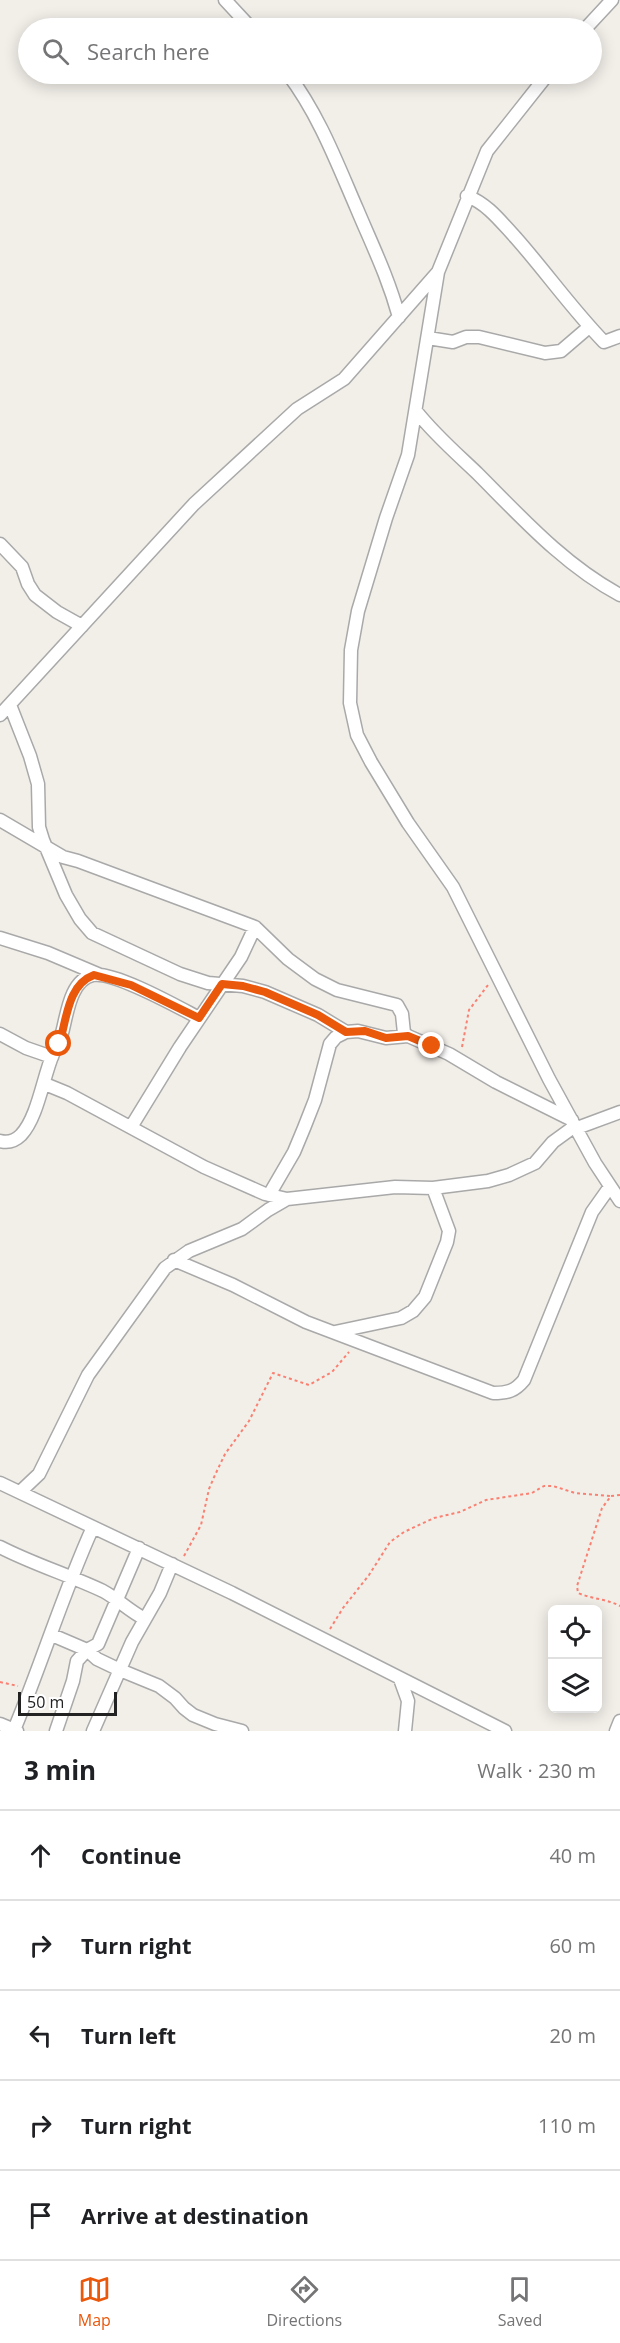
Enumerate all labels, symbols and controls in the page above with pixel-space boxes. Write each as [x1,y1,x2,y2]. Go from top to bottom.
search box [18,18,602,84]
icon: search [39,35,72,68]
text: Search here [87,36,210,66]
route start [45,1030,71,1056]
route end [418,1032,444,1058]
map controls [548,1605,602,1713]
button: locate [548,1605,602,1659]
button: layers [548,1659,602,1713]
scale bar [18,1689,117,1716]
text: 50 m [27,1691,64,1713]
text: 3 min [24,1752,96,1788]
text: Walk · 230 m [477,1757,596,1784]
icon: ahead [24,1839,57,1872]
text: Continue [81,1840,181,1870]
text: 40 m [549,1842,596,1869]
icon: right [24,1929,57,1962]
text: Turn right [81,1930,192,1960]
text: 60 m [549,1932,596,1959]
icon: left [24,2019,57,2052]
text: Turn left [81,2020,176,2050]
text: 20 m [549,2022,596,2049]
icon: right [24,2109,57,2142]
text: Turn right [81,2110,192,2140]
text: 110 m [538,2112,596,2139]
icon: arrive [24,2199,57,2232]
text: Arrive at destination [81,2200,309,2230]
tab: Map [78,2273,111,2331]
tab: Directions [266,2273,342,2331]
tab: Saved [498,2273,542,2331]

